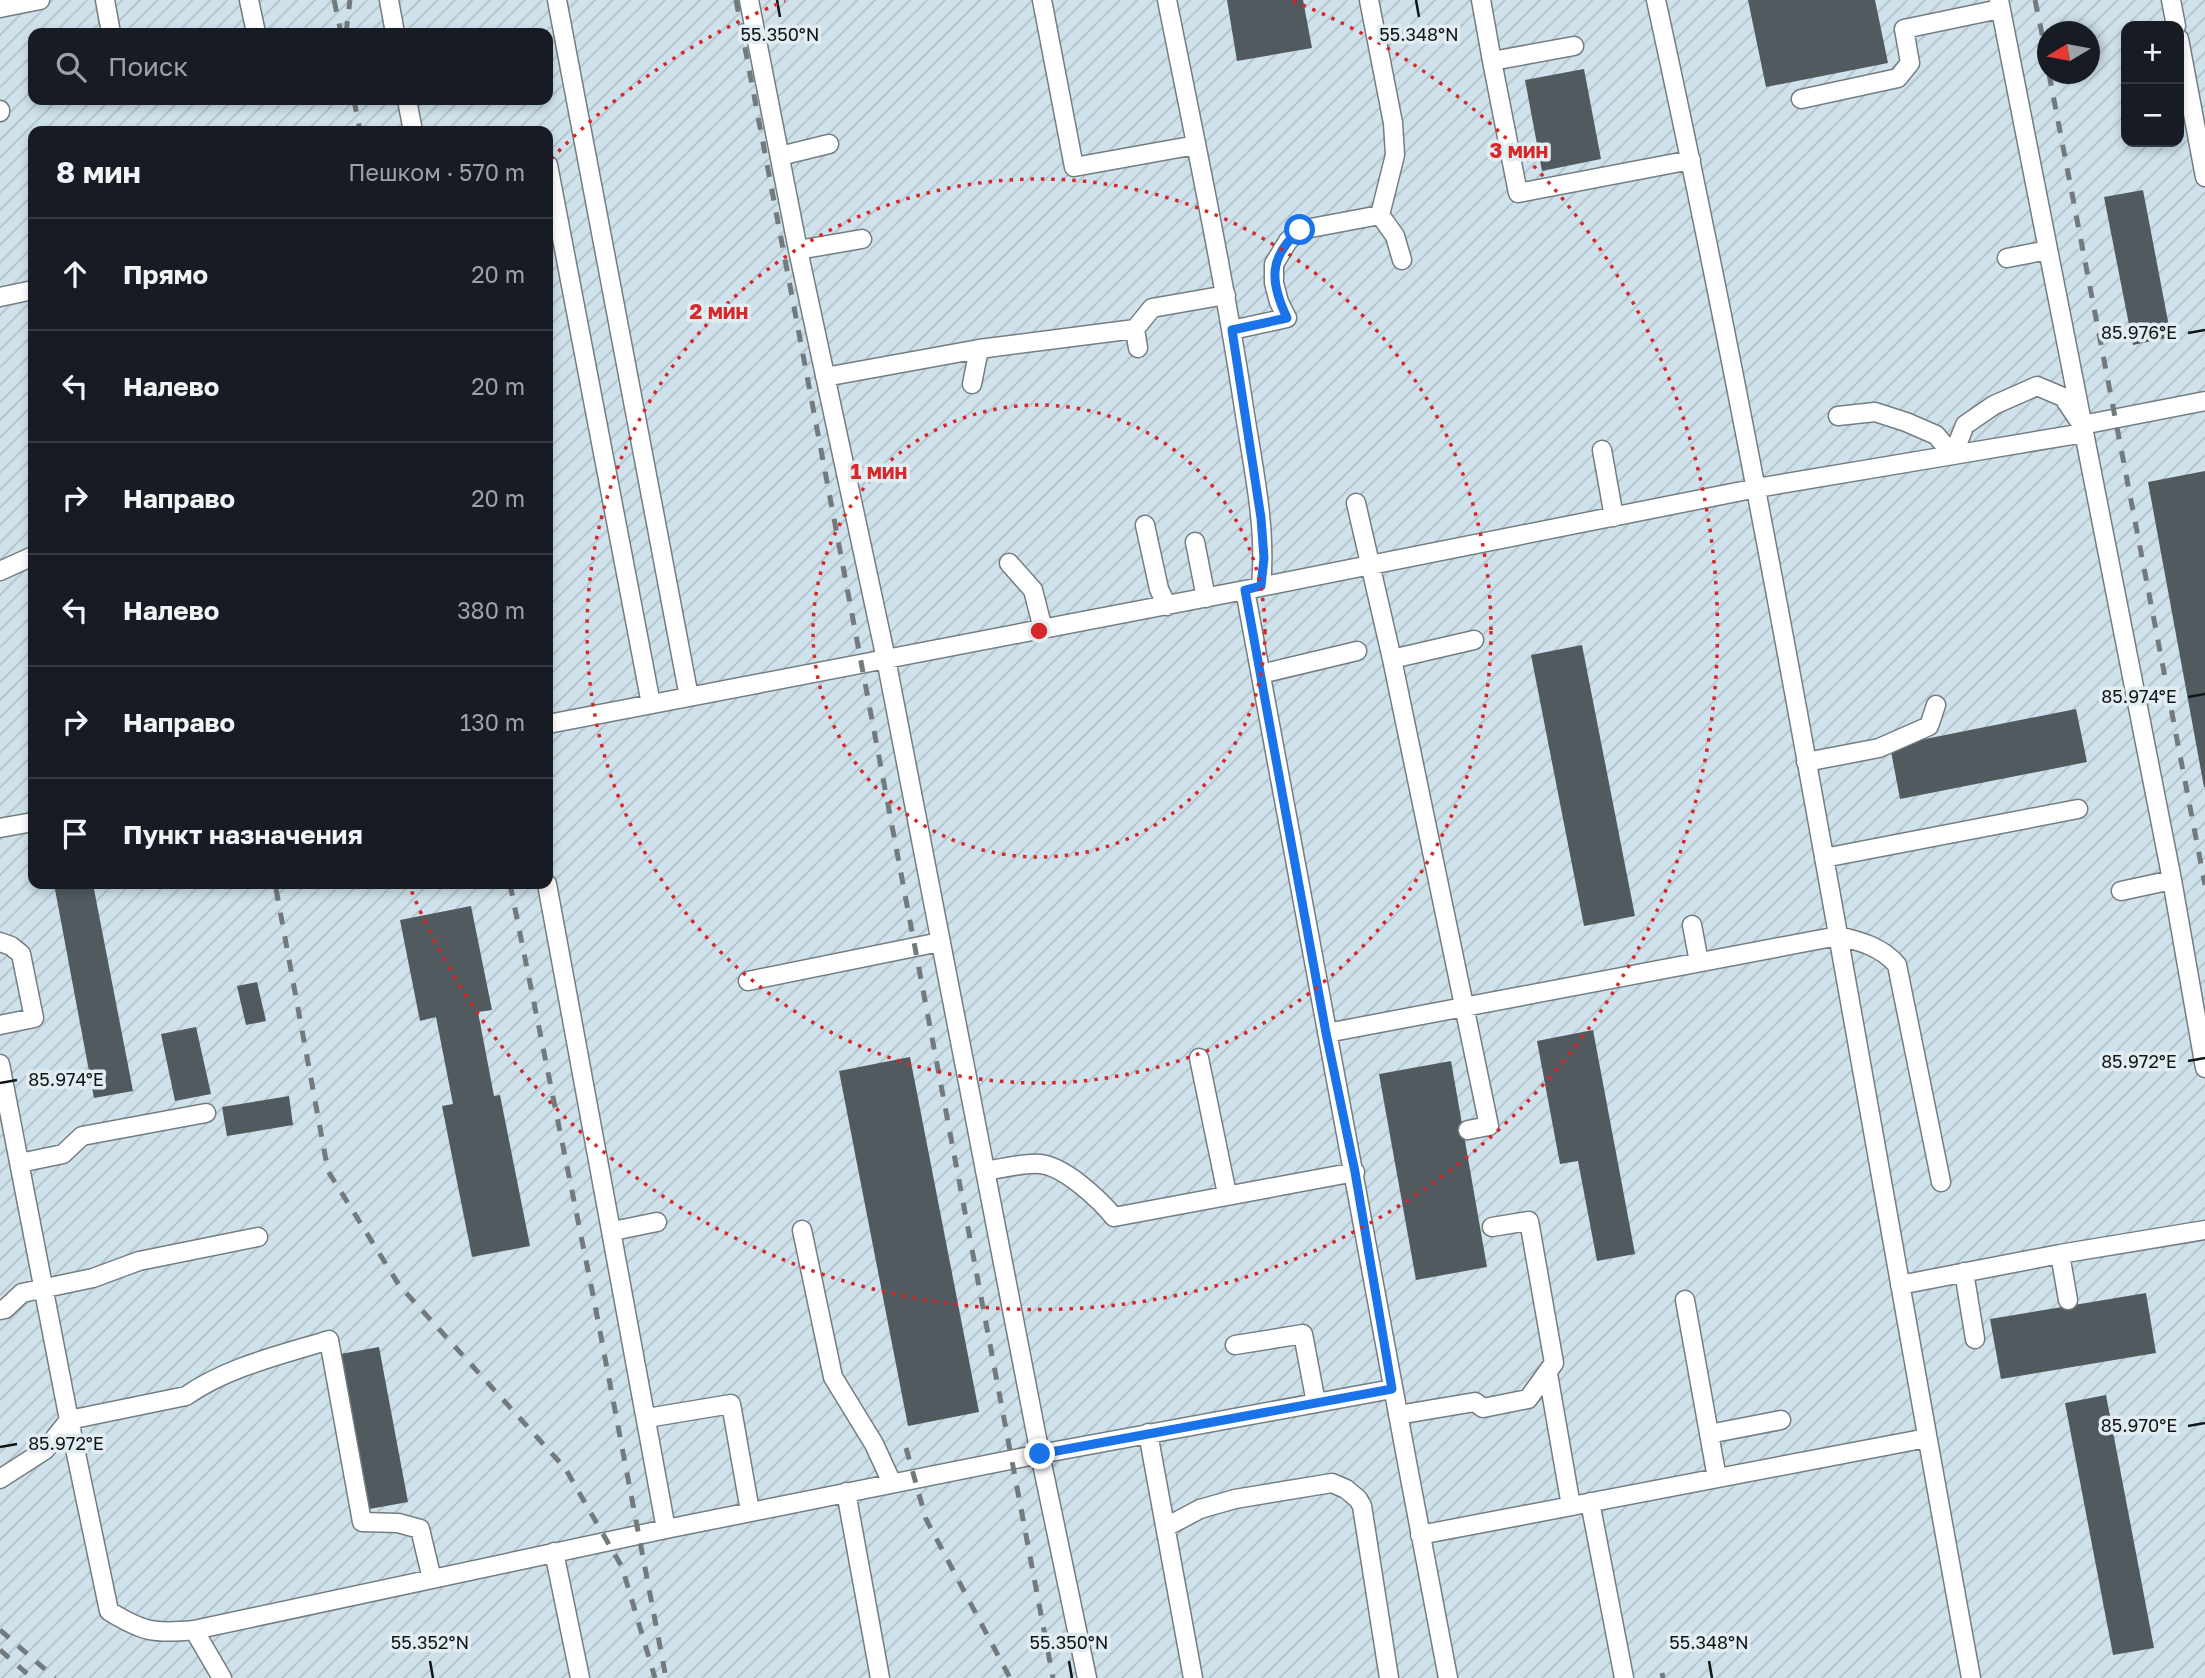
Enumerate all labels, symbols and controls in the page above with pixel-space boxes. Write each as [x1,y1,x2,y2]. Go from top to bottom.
north arrow [2037,21,2100,84]
map controls [2121,21,2184,147]
button: + [2121,21,2184,84]
text: 55.350°N [740,23,820,45]
text: 55.348°N [1379,23,1459,45]
search box [28,28,553,105]
icon: search [52,48,90,86]
text: Поиск [108,51,188,82]
button: − [2121,84,2184,147]
text: 3 мин [1490,137,1548,163]
text: 8 мин [56,154,141,190]
text: Пешком · 570 m [348,158,525,186]
route start [1284,214,1315,245]
icon: ahead [56,255,94,293]
text: Прямо [123,259,208,290]
text: 20 m [471,260,525,288]
text: 2 мин [690,298,748,324]
text: 85.976°E [2101,321,2177,343]
icon: left [56,367,94,405]
text: Налево [123,371,219,402]
text: 20 m [471,372,525,400]
text: 1 мин [851,458,907,484]
icon: right [56,479,94,517]
text: Направо [123,483,235,514]
text: 20 m [471,484,525,512]
icon: left [56,591,94,629]
text: Налево [123,595,219,626]
text: 380 m [457,596,525,624]
centre of rings [1027,619,1051,643]
text: 85.974°E [2101,685,2177,707]
icon: right [56,703,94,741]
text: Направо [123,707,235,738]
text: 130 m [460,708,525,736]
icon: arrive [56,815,94,853]
text: Пункт назначения [123,819,363,850]
text: 85.972°E [2101,1050,2177,1072]
text: 85.974°E [28,1068,104,1090]
text: 85.970°E [2101,1414,2177,1436]
text: 85.972°E [28,1432,104,1454]
route end [1024,1438,1055,1469]
text: 55.352°N [391,1631,469,1653]
text: 55.350°N [1029,1631,1109,1653]
text: 55.348°N [1669,1631,1749,1653]

